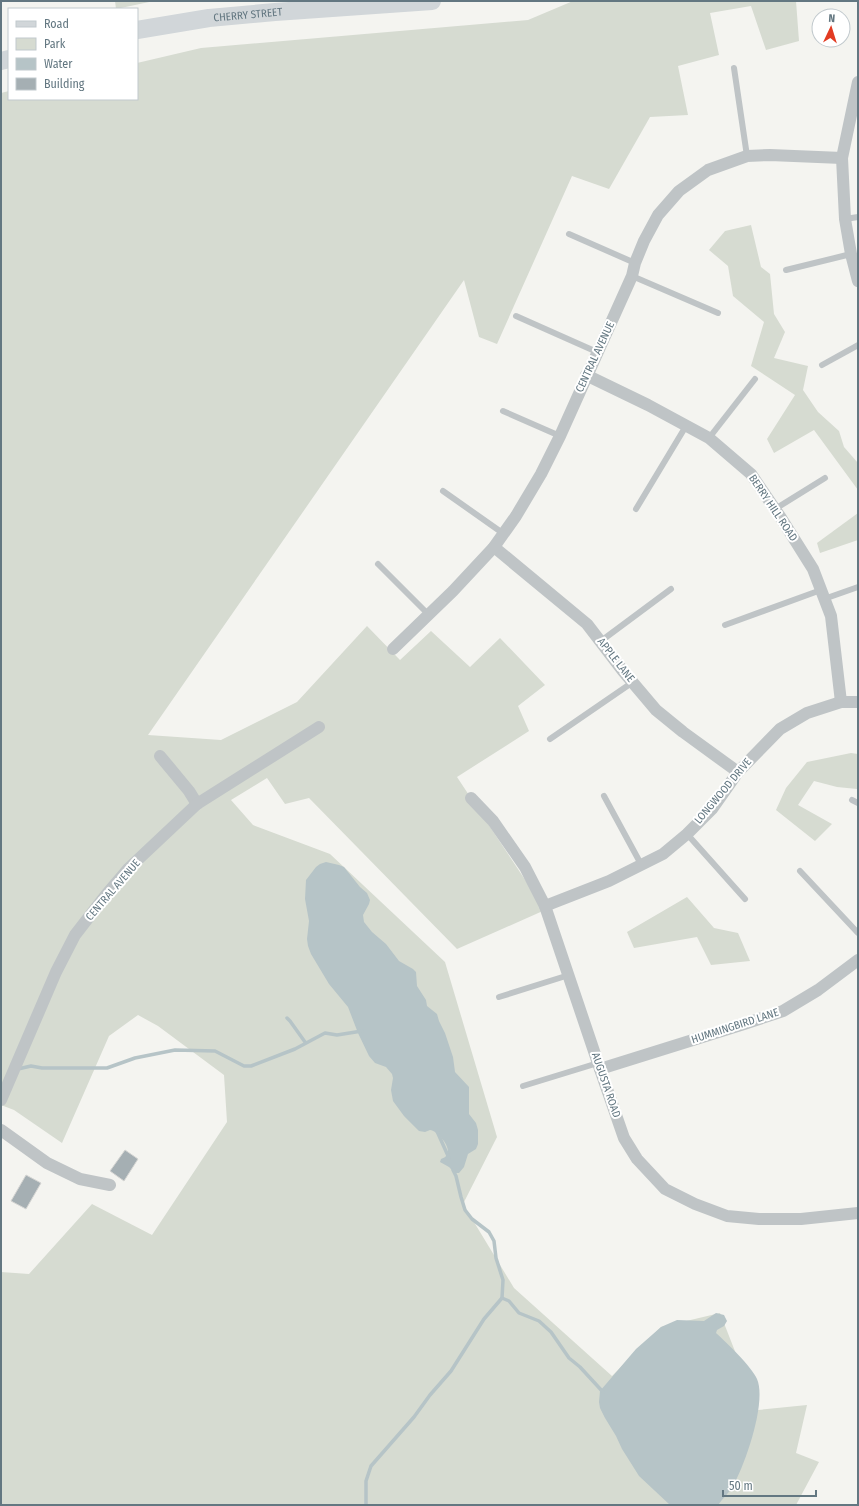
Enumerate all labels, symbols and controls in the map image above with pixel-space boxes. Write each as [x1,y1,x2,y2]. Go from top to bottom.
street label: CHERRY STREET [213,5,284,24]
legend [8,8,138,100]
north arrow [811,8,851,48]
text: N [828,12,835,25]
text: Road [44,17,69,31]
text: Park [44,37,66,51]
text: Water [44,57,73,71]
text: Building [44,77,85,91]
street label: CENTRAL AVENUE [573,320,617,394]
street label: BERRY HILL ROAD [746,472,800,544]
street label: APPLE LANE [595,635,637,685]
street label: LONGWOOD DRIVE [692,756,754,826]
street label: CENTRAL AVENUE [83,857,143,923]
street label: HUMMINGBIRD LANE [690,1006,780,1046]
street label: AUGUSTA ROAD [589,1051,623,1119]
scale bar [723,1472,816,1498]
text: 50 m [729,1479,753,1493]

